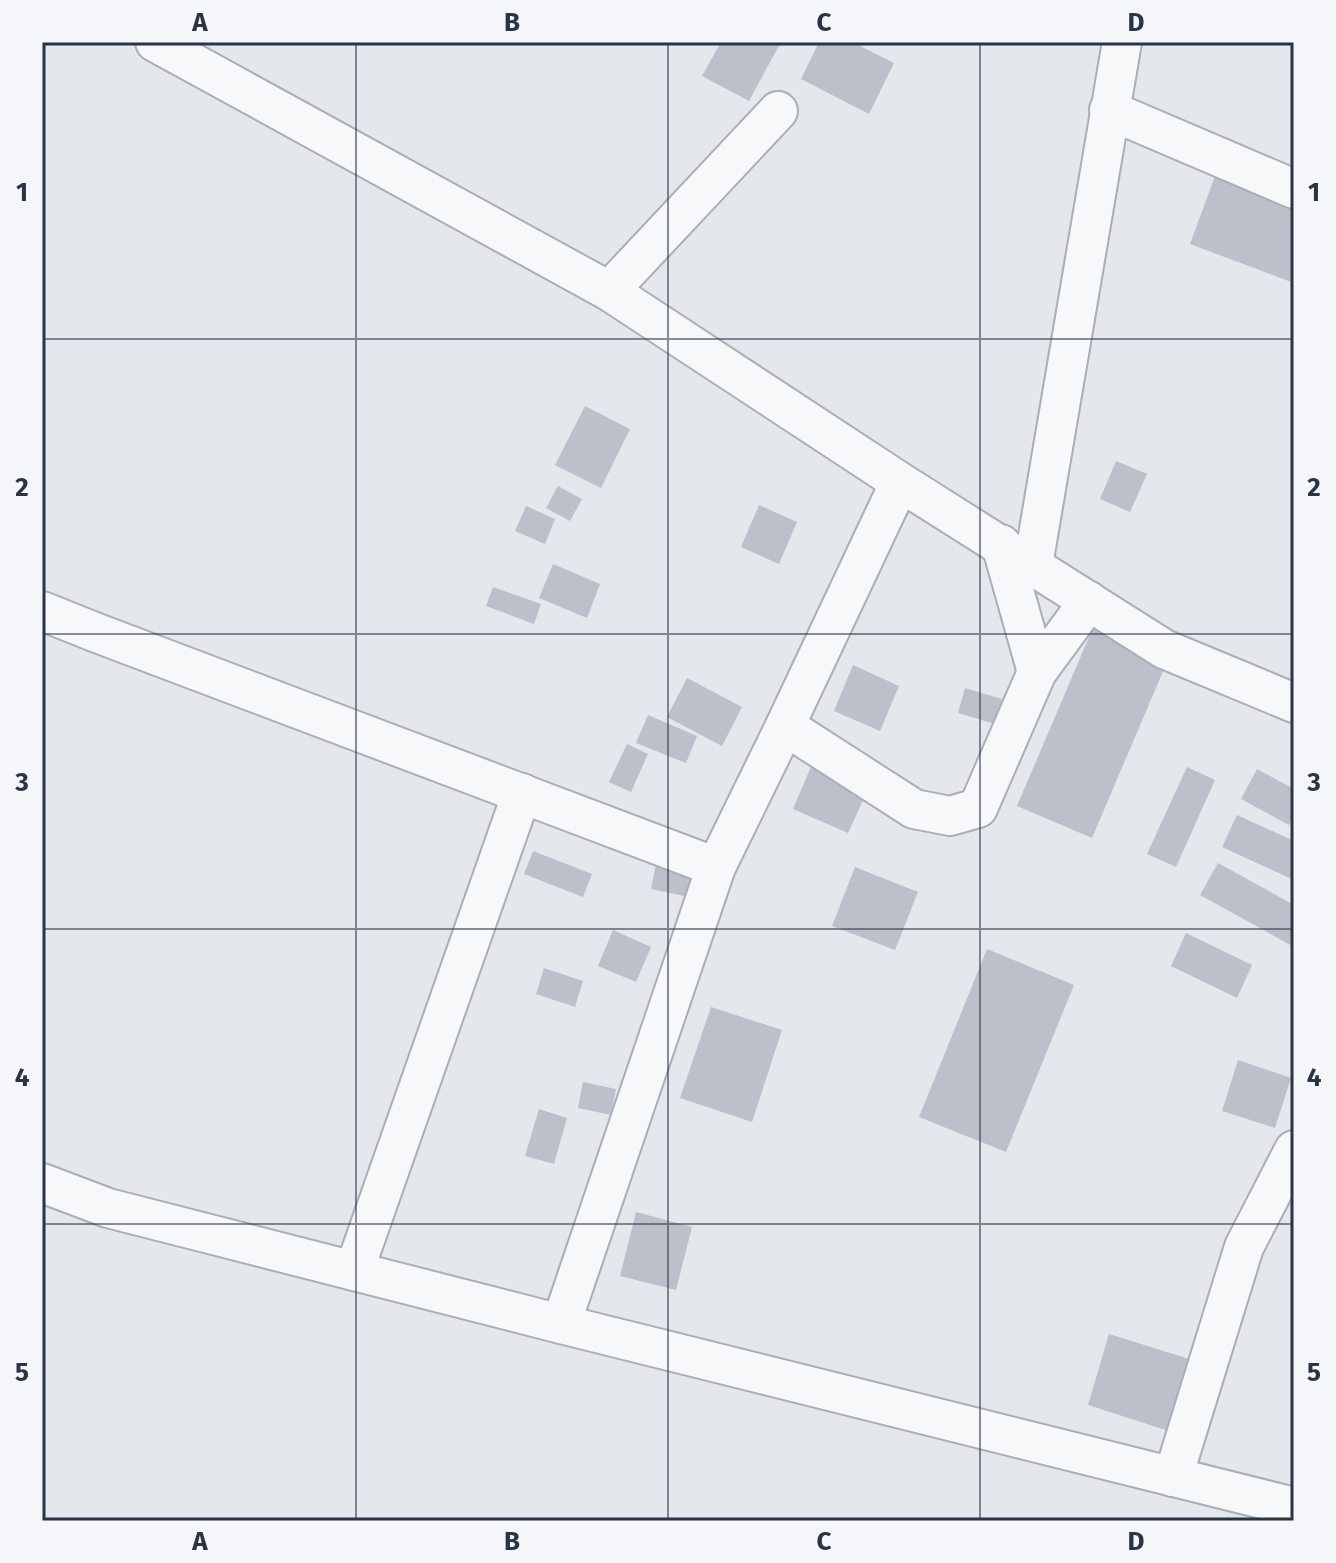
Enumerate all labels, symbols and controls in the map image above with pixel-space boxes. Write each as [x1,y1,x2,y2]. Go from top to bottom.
text: A [191,7,208,38]
text: B [504,7,520,38]
text: C [817,7,832,38]
text: D [1128,7,1145,38]
text: 1 [16,177,28,208]
text: 1 [1308,177,1320,208]
text: 2 [15,472,29,503]
text: 2 [1307,472,1321,503]
text: 3 [14,767,29,798]
text: 3 [1306,767,1321,798]
text: 4 [15,1062,30,1093]
text: 4 [1307,1062,1322,1093]
text: 5 [15,1357,29,1388]
text: 5 [1307,1357,1321,1388]
text: A [191,1526,208,1557]
text: B [504,1526,520,1557]
text: C [817,1526,832,1557]
text: D [1128,1526,1145,1557]

